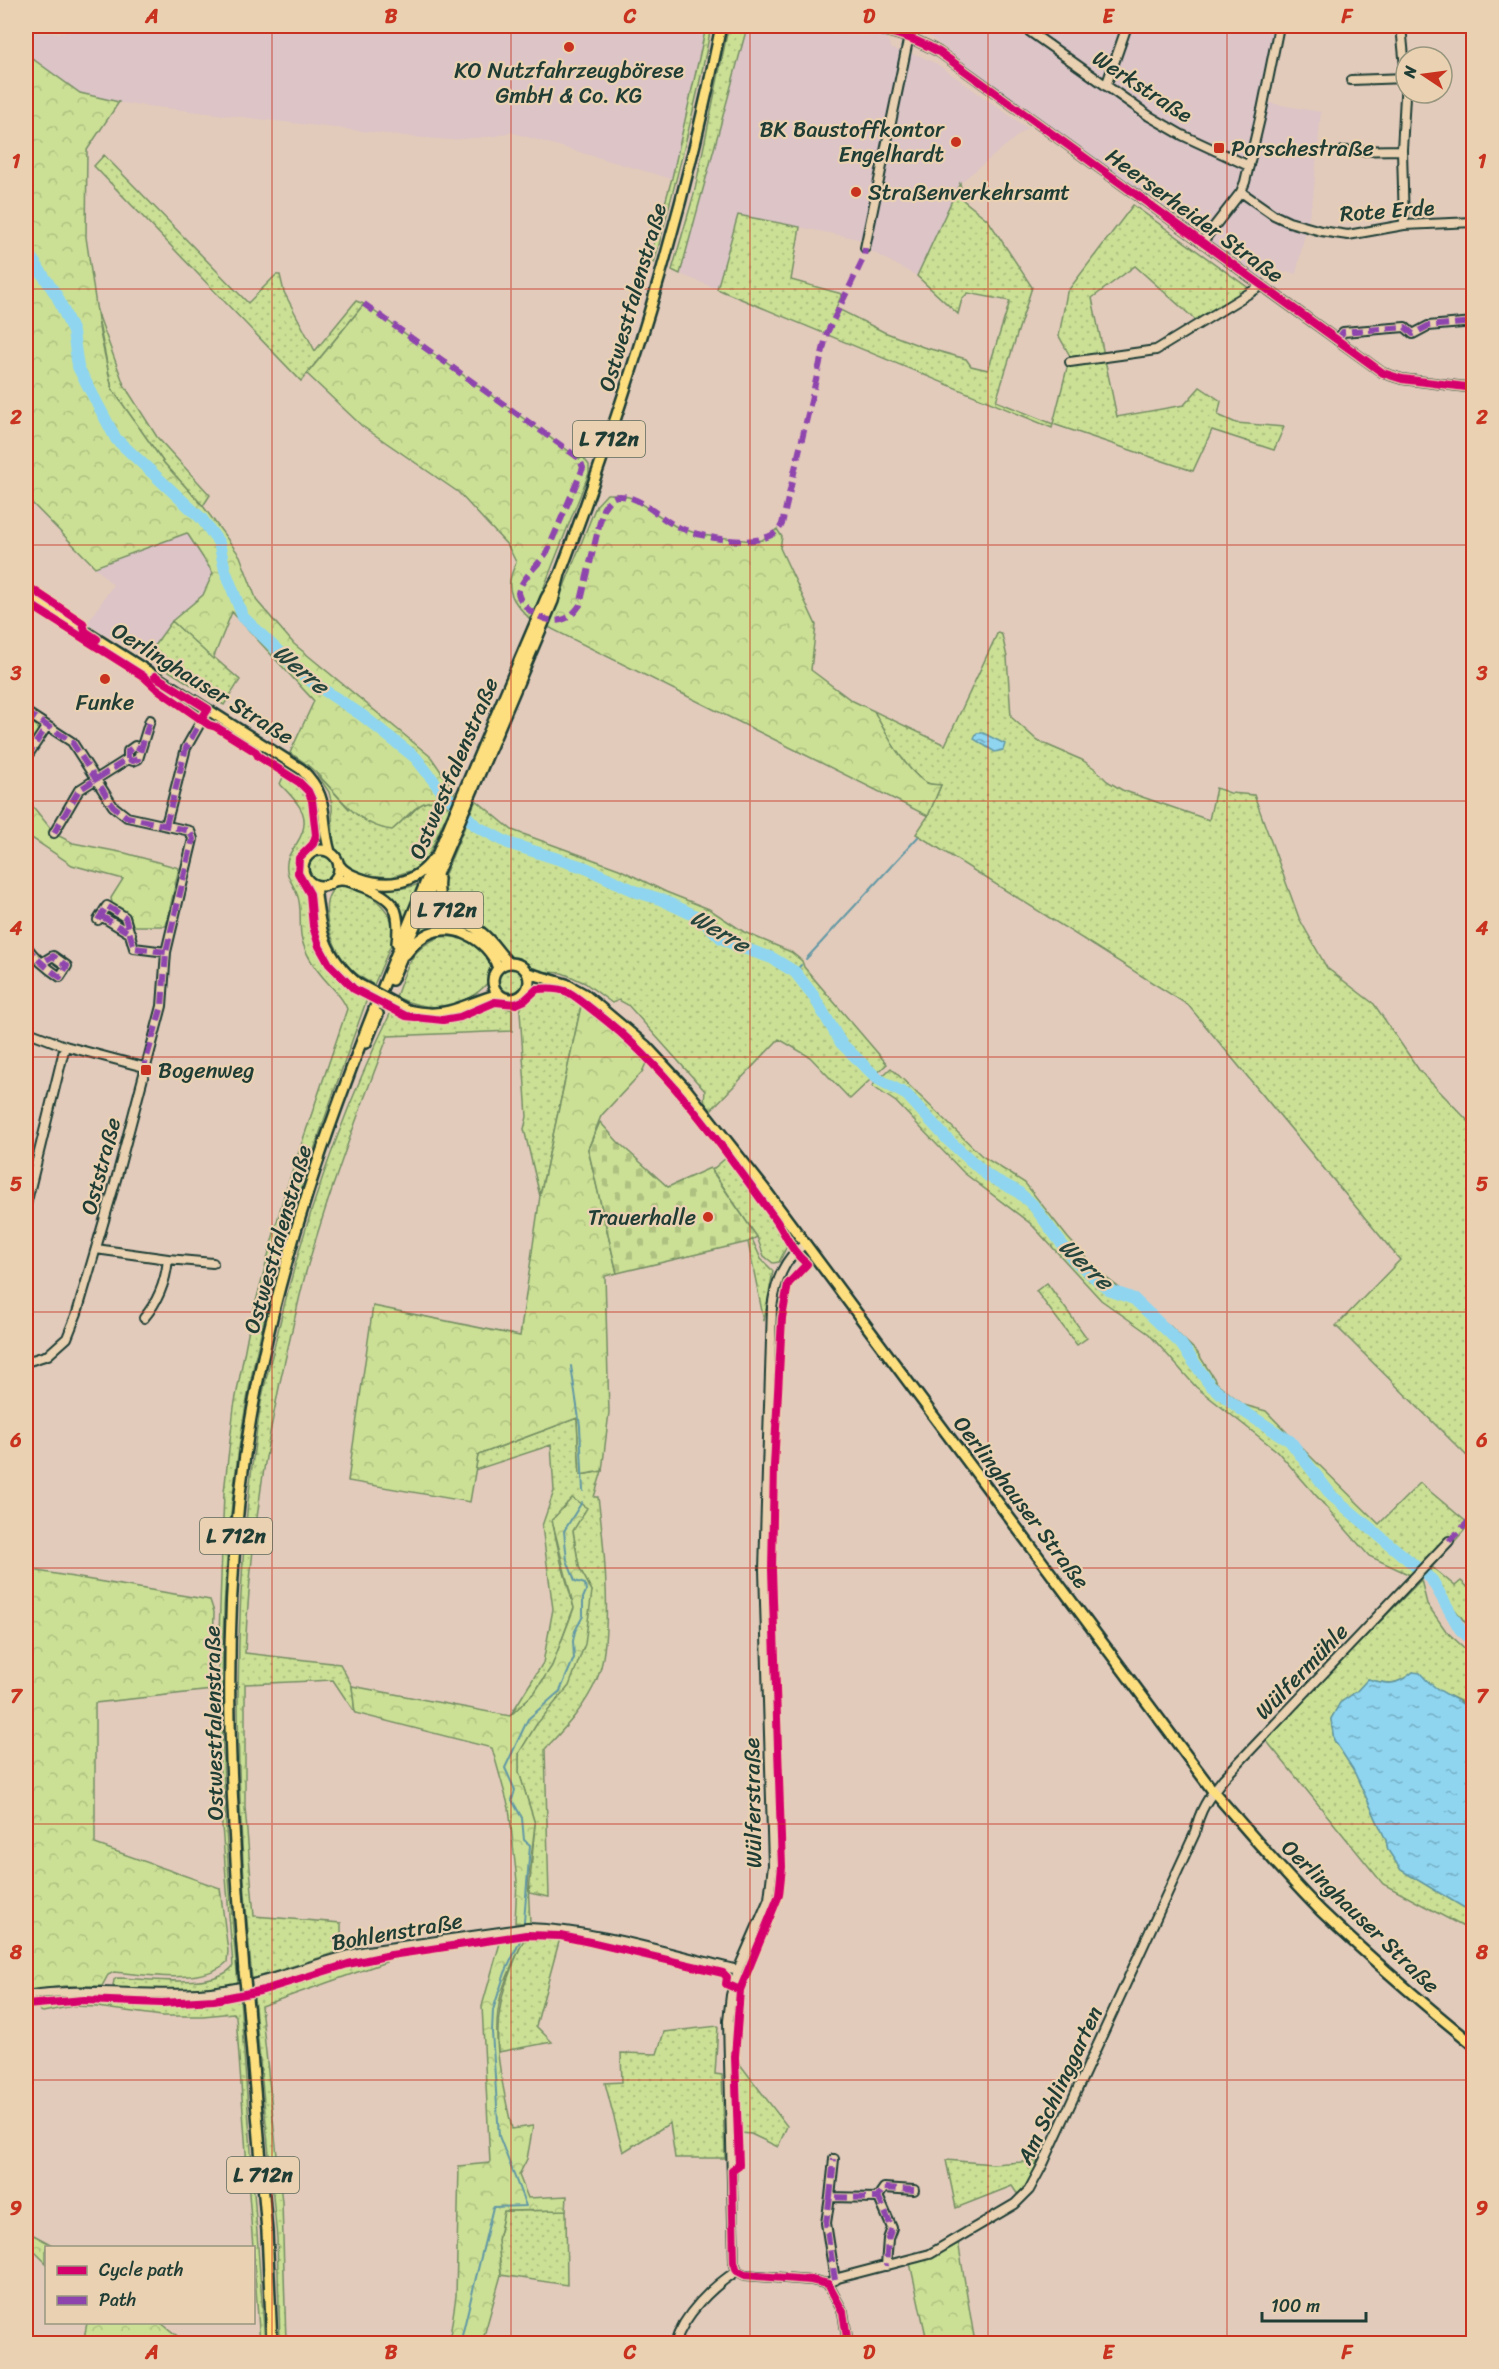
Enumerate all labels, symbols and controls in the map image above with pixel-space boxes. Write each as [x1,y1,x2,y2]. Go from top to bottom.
text: A [144,0,159,34]
text: B [385,0,398,34]
text: C [623,0,637,34]
text: D [863,0,876,34]
text: E [1102,0,1115,34]
text: F [1341,0,1354,34]
street label: Werkstraße [1085,39,1201,134]
marker: KO Nutzfahrzeugbörese GmbH & Co. KG [562,40,576,54]
north arrow [1394,45,1454,105]
place label: KO Nutzfahrzeugbörese GmbH & Co. KG [454,51,684,115]
text: N [1394,62,1425,81]
place label: BK Baustoffkontor Engelhardt [759,110,945,174]
place label: Porschestraße [1231,129,1374,168]
marker: BK Baustoffkontor Engelhardt [949,135,963,149]
street label: Heerserheider Straße [1097,137,1292,294]
marker: Porschestraße [1212,141,1226,155]
text: 1 [12,144,21,179]
text: 1 [1478,144,1487,179]
place label: Straßenverkehrsamt [868,173,1070,212]
marker: Straßenverkehrsamt [849,185,863,199]
street label: Rote Erde [1338,188,1436,233]
street label: Ostwestfalenstraße [587,198,678,396]
text: 2 [9,400,22,435]
text: 2 [1475,400,1488,435]
road number: L 712n [573,421,645,457]
street label: Oerlinghauser Straße [104,611,302,755]
water label: Werre [263,633,341,707]
text: 3 [10,656,22,691]
text: 3 [1476,656,1488,691]
street label: Ostwestfalenstraße [397,671,509,865]
marker: Funke [98,672,112,686]
place label: Funke [76,683,134,722]
road number: L 712n [411,892,483,928]
water label: Werre [682,897,760,966]
text: 4 [9,911,23,946]
text: 4 [1475,911,1489,946]
place label: Bogenweg [158,1051,254,1090]
marker: Bogenweg [139,1063,153,1077]
street label: Oststraße [69,1113,132,1219]
street label: Ostwestfalenstraße [232,1140,323,1338]
text: 5 [10,1167,22,1202]
text: 5 [1476,1167,1488,1202]
place label: Trauerhalle [588,1198,696,1237]
marker: Trauerhalle [701,1210,715,1224]
water label: Werre [1049,1227,1125,1303]
street label: Oerlinghauser Straße [943,1407,1100,1598]
text: 6 [9,1423,22,1458]
text: 6 [1475,1423,1488,1458]
road number: L 712n [200,1518,272,1554]
street label: Wülfermühle [1245,1614,1358,1729]
street label: Ostwestfalenstraße [192,1625,235,1821]
text: 7 [10,1679,23,1714]
text: 7 [1476,1679,1489,1714]
street label: Wülferstraße [732,1737,773,1869]
street label: Oerlinghauser Straße [1272,1830,1450,2003]
street label: Bohlenstraße [329,1901,466,1962]
text: 8 [9,1935,23,1970]
text: 8 [1475,1935,1489,1970]
street label: Am Schlinggarten [1005,1999,1113,2172]
road number: L 712n [227,2157,299,2193]
text: 9 [10,2191,22,2226]
text: 9 [1476,2191,1488,2226]
legend [45,2246,255,2324]
text: Cycle path [99,2254,183,2286]
text: Path [99,2284,136,2316]
scale bar [1262,2285,1366,2323]
text: 100 m [1271,2290,1320,2322]
text: A [144,2335,159,2369]
text: B [385,2335,398,2369]
text: C [623,2335,637,2369]
text: D [863,2335,876,2369]
text: E [1102,2335,1115,2369]
text: F [1341,2335,1354,2369]

